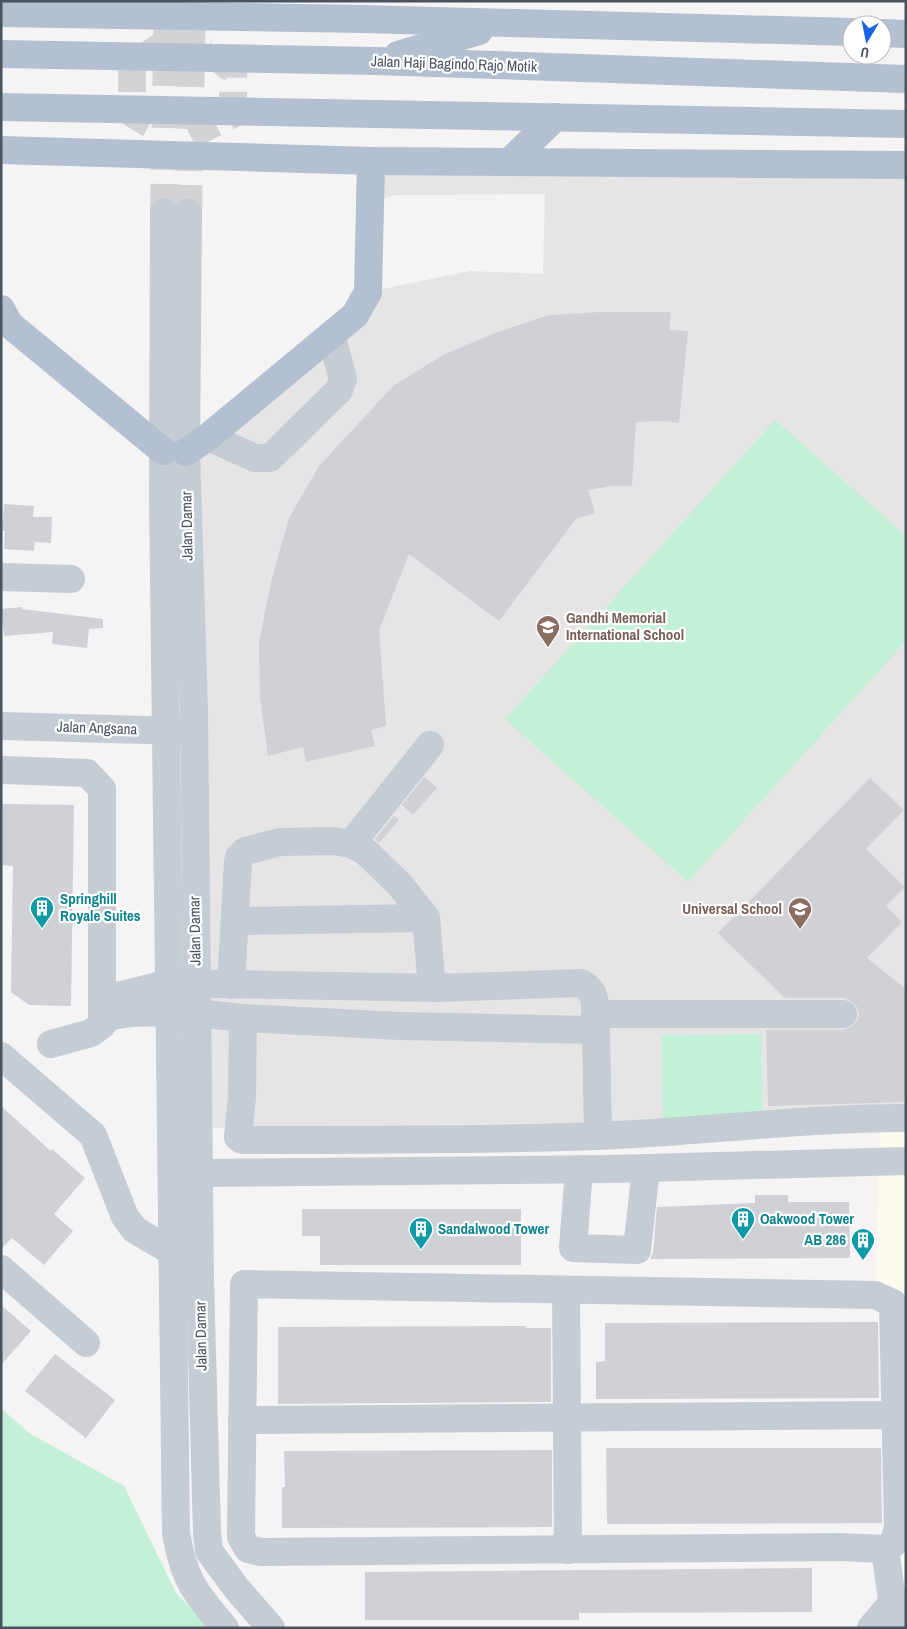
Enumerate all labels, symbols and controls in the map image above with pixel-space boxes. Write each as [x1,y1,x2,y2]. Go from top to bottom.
north arrow [842,15,892,65]
text: U [859,43,870,62]
street label: Jalan Haji Bagindo Rajo Motik [371,50,538,77]
street label: Jalan Damar [175,491,198,561]
place label: Gandhi Memorial International School [566,607,684,645]
school or university icon: Gandhi Memorial International School [535,614,561,648]
street label: Jalan Angsana [56,716,138,739]
place label: Springhill Royale Suites [60,888,141,926]
building icon: Springhill Royale Suites [29,895,55,929]
street label: Jalan Damar [183,896,206,966]
school or university icon: Universal School [787,896,813,930]
place label: Universal School [682,898,782,919]
building icon: Oakwood Tower [730,1206,756,1240]
place label: Oakwood Tower [760,1208,854,1229]
building icon: Sandalwood Tower [408,1216,434,1250]
place label: Sandalwood Tower [438,1218,549,1239]
building icon: AB 286 [850,1227,876,1261]
place label: AB 286 [804,1229,846,1250]
street label: Jalan Damar [189,1301,212,1371]

